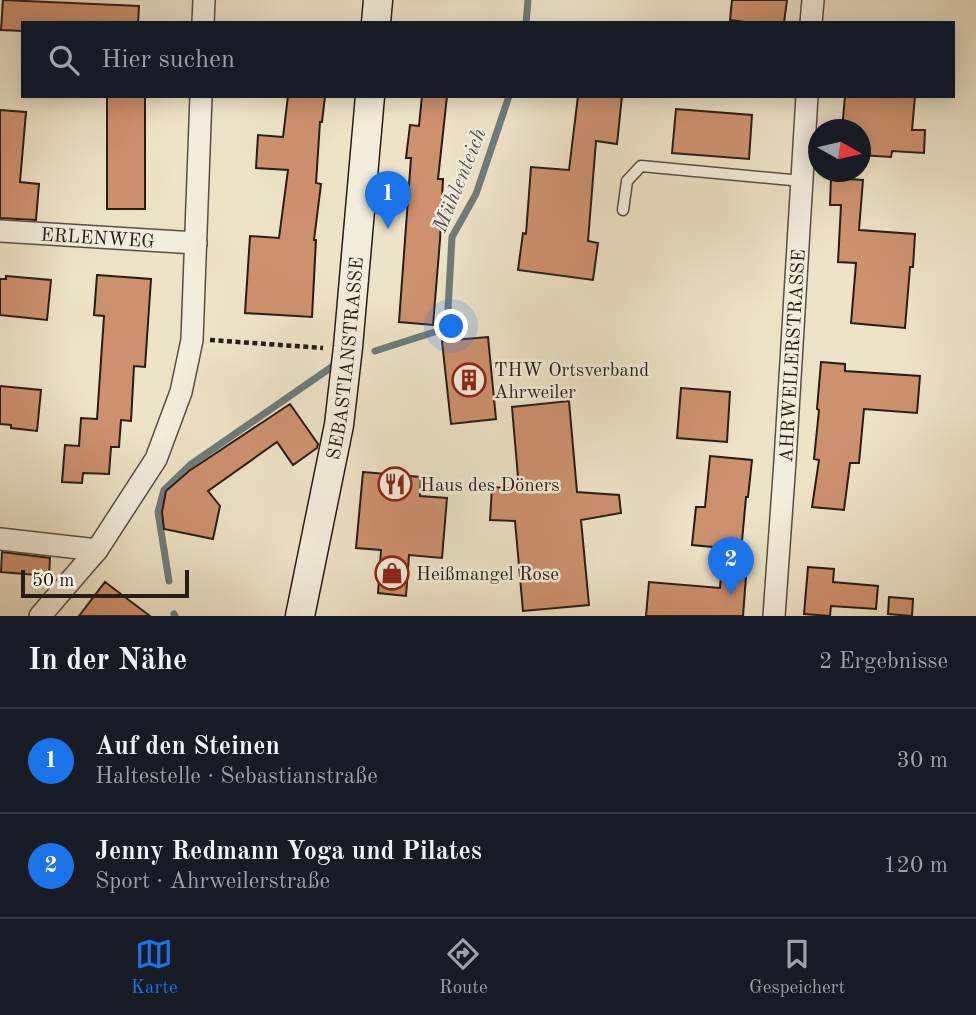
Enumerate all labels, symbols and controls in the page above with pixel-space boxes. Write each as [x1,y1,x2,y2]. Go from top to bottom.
search box [21,21,955,98]
icon: search [45,41,83,79]
text: Hier suchen [101,47,235,73]
north arrow [808,119,871,182]
water label: Mühlenteich [430,125,491,237]
pin: 1 [365,171,411,229]
street label: ERLENWEG [40,227,156,252]
street label: AHRWEILERSTRASSE [778,249,810,463]
street label: SEBASTIANSTRASSE [325,256,368,462]
your location [434,309,468,343]
building icon: THW Ortsverband Ahrweiler [450,361,488,399]
place label: THW Ortsverband Ahrweiler [494,362,649,403]
restaurant icon: Haus des Döners [376,465,414,503]
place label: Haus des Döners [420,477,560,496]
pin: 2 [708,537,754,595]
shop icon: Heißmangel Rose [373,554,411,592]
place label: Heißmangel Rose [416,566,559,585]
scale bar [21,567,189,599]
text: 50 m [32,572,74,591]
text: In der Nähe [28,646,187,676]
text: 2 Ergebnisse [819,650,948,673]
text: Auf den Steinen [95,734,280,760]
text: 1 [44,749,58,772]
text: 30 m [897,749,948,772]
text: Haltestelle · Sebastianstraße [95,765,378,788]
text: Jenny Redmann Yoga und Pilates [95,839,482,865]
text: 2 [44,854,58,877]
text: 120 m [883,854,948,877]
text: Sport · Ahrweilerstraße [95,870,330,893]
tab: Karte [131,935,178,1000]
tab: Route [439,935,488,1000]
tab: Gespeichert [749,935,845,1000]

